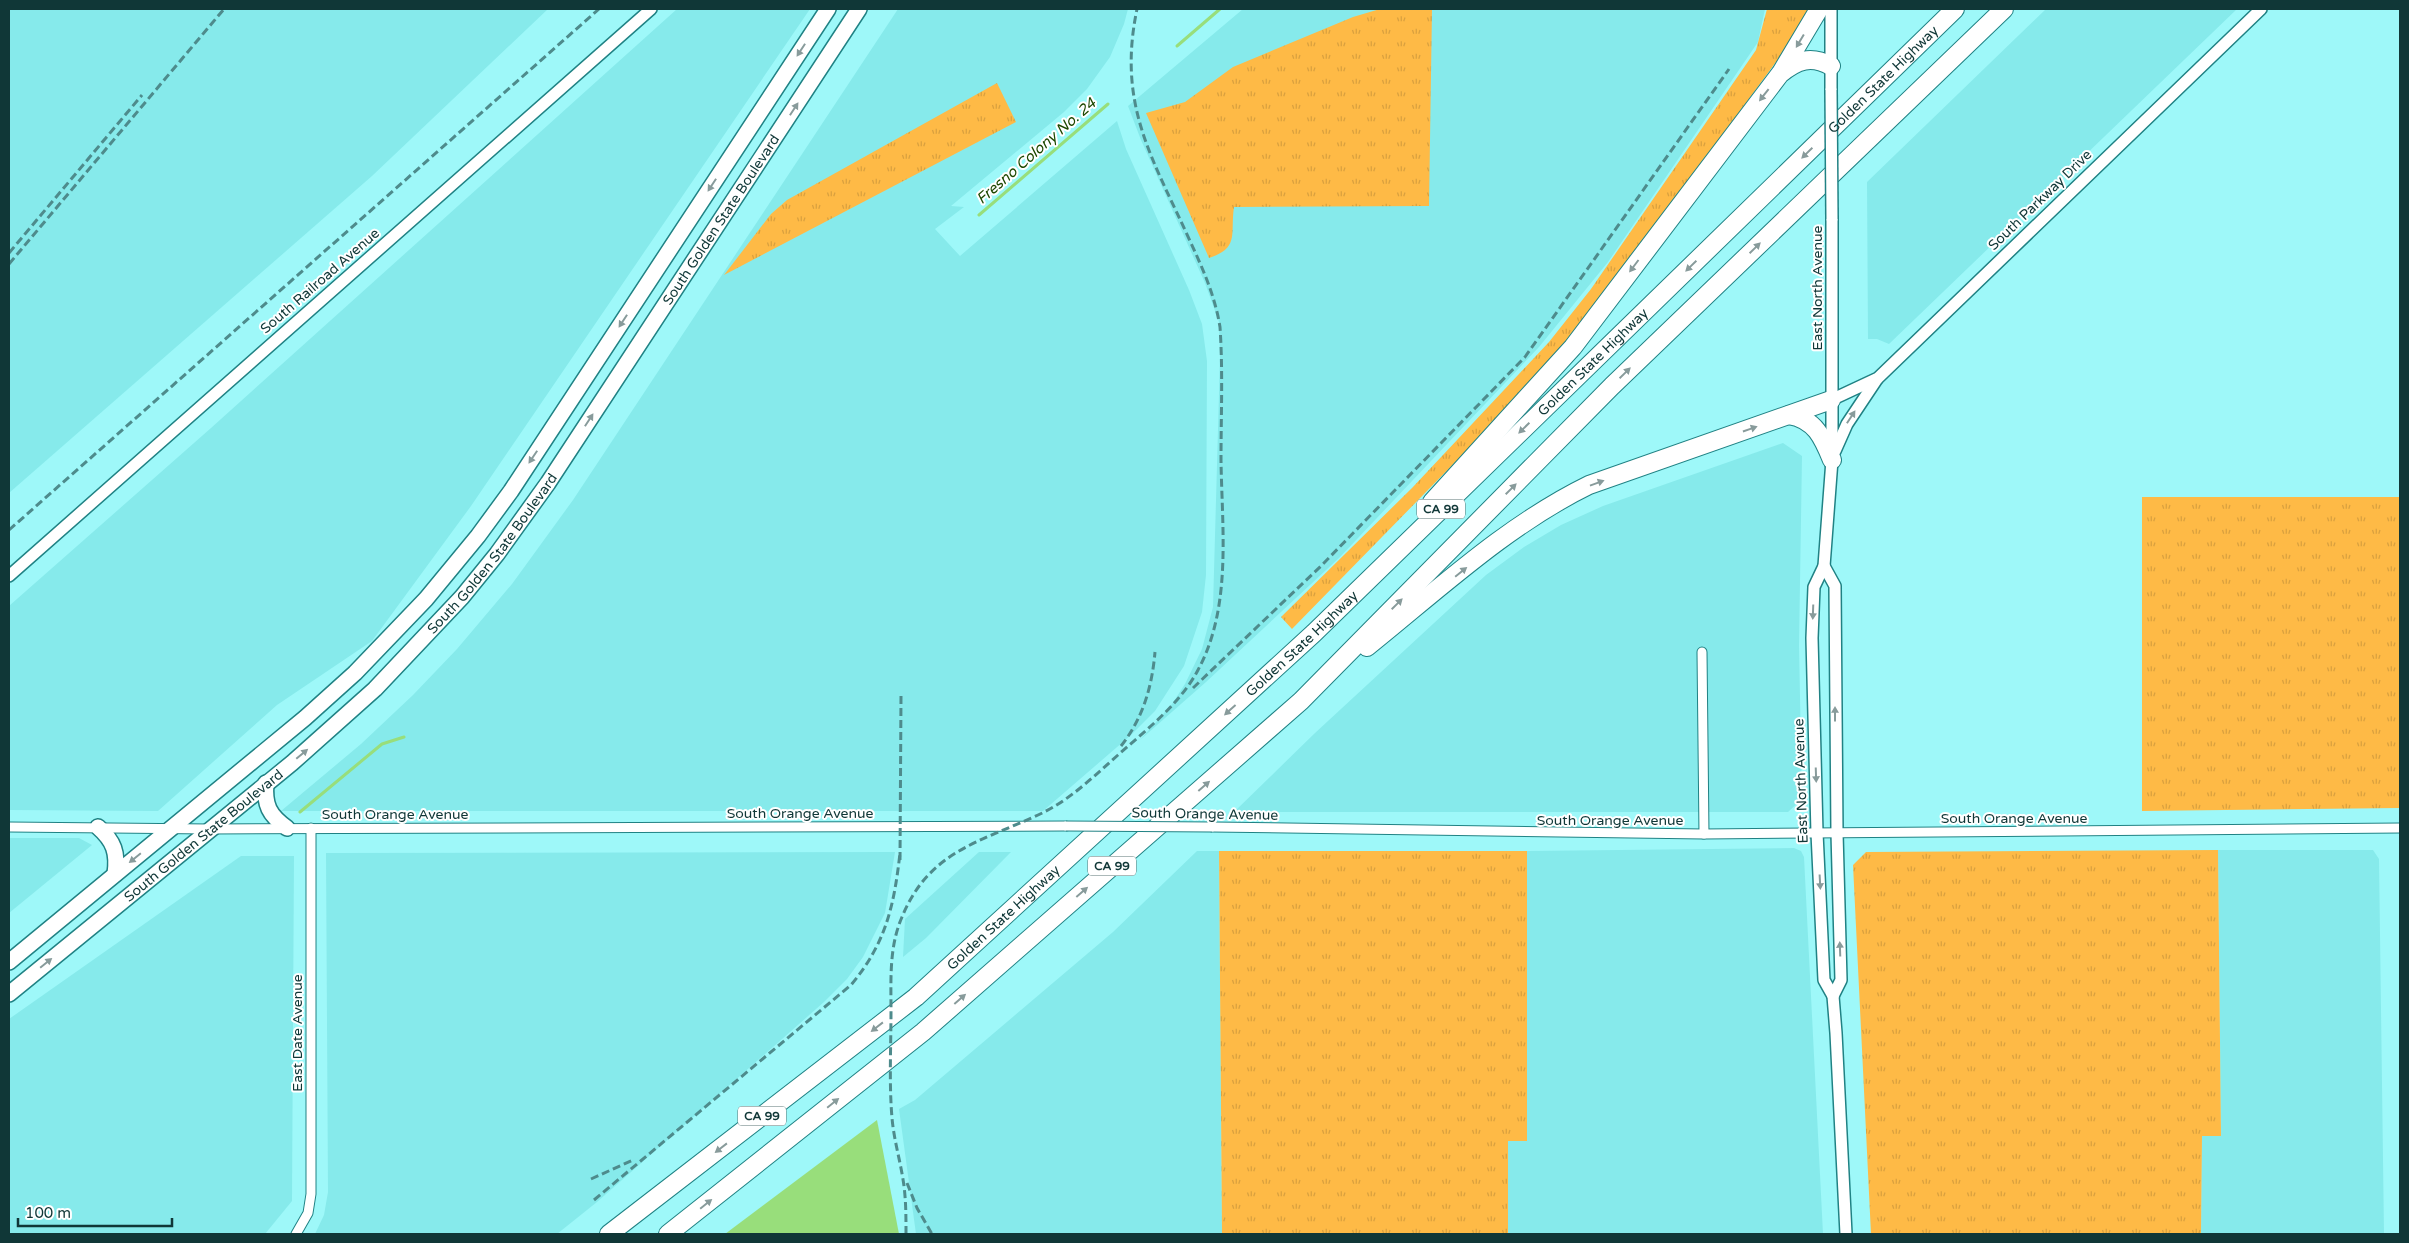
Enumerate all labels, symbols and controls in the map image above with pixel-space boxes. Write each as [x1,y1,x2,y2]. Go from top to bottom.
street label: Golden State Highway [1824,21,1942,137]
one-way arrow [1795,35,1804,48]
one-way arrow [796,43,806,56]
one-way arrow [1758,88,1769,101]
water label: Fresno Colony No. 24 [972,94,1100,208]
one-way arrow [789,102,798,115]
street label: South Golden State Boulevard [659,131,783,308]
one-way arrow [1801,146,1813,158]
street label: South Parkway Drive [1985,146,2095,254]
one-way arrow [707,179,717,192]
street label: South Railroad Avenue [257,225,383,337]
street label: East North Avenue [1809,225,1826,350]
one-way arrow [1749,243,1761,255]
one-way arrow [1629,259,1639,273]
one-way arrow [1685,260,1697,272]
street label: Golden State Highway [1534,304,1652,419]
one-way arrow [618,314,628,328]
one-way arrow [1619,367,1631,379]
one-way arrow [1847,411,1856,424]
one-way arrow [585,414,594,427]
one-way arrow [1518,422,1530,434]
one-way arrow [1743,425,1758,433]
one-way arrow [529,450,538,464]
street label: South Golden State Boulevard [423,470,561,637]
one-way arrow [1589,479,1604,486]
one-way arrow [1505,483,1517,495]
road number: CA 99 [1417,499,1465,518]
one-way arrow [1455,566,1468,577]
street label: Golden State Highway [1242,587,1361,700]
one-way arrow [1390,598,1402,610]
one-way arrow [1808,605,1816,621]
one-way arrow [1224,704,1236,716]
one-way arrow [1831,706,1839,722]
street label: East North Avenue [1790,718,1812,844]
one-way arrow [296,749,308,760]
street label: South Golden State Boulevard [121,765,286,905]
one-way arrow [1812,767,1820,783]
one-way arrow [1198,780,1211,791]
street label: South Orange Avenue [1132,804,1279,824]
street label: South Orange Avenue [727,805,873,822]
street label: South Orange Avenue [322,806,468,823]
street label: South Orange Avenue [1941,810,2087,827]
street label: South Orange Avenue [1537,812,1683,829]
one-way arrow [129,853,142,864]
road number: CA 99 [1088,856,1136,876]
street label: Golden State Highway [943,861,1064,973]
one-way arrow [1816,874,1824,890]
one-way arrow [1075,887,1088,898]
one-way arrow [1836,941,1844,957]
one-way arrow [40,957,53,968]
street label: East Date Avenue [289,974,306,1092]
one-way arrow [953,994,966,1005]
one-way arrow [871,1022,884,1033]
one-way arrow [827,1097,840,1108]
road number: CA 99 [738,1106,786,1126]
one-way arrow [715,1142,728,1153]
scale bar [18,1196,171,1228]
one-way arrow [699,1198,712,1209]
text: 100 m [25,1204,71,1222]

